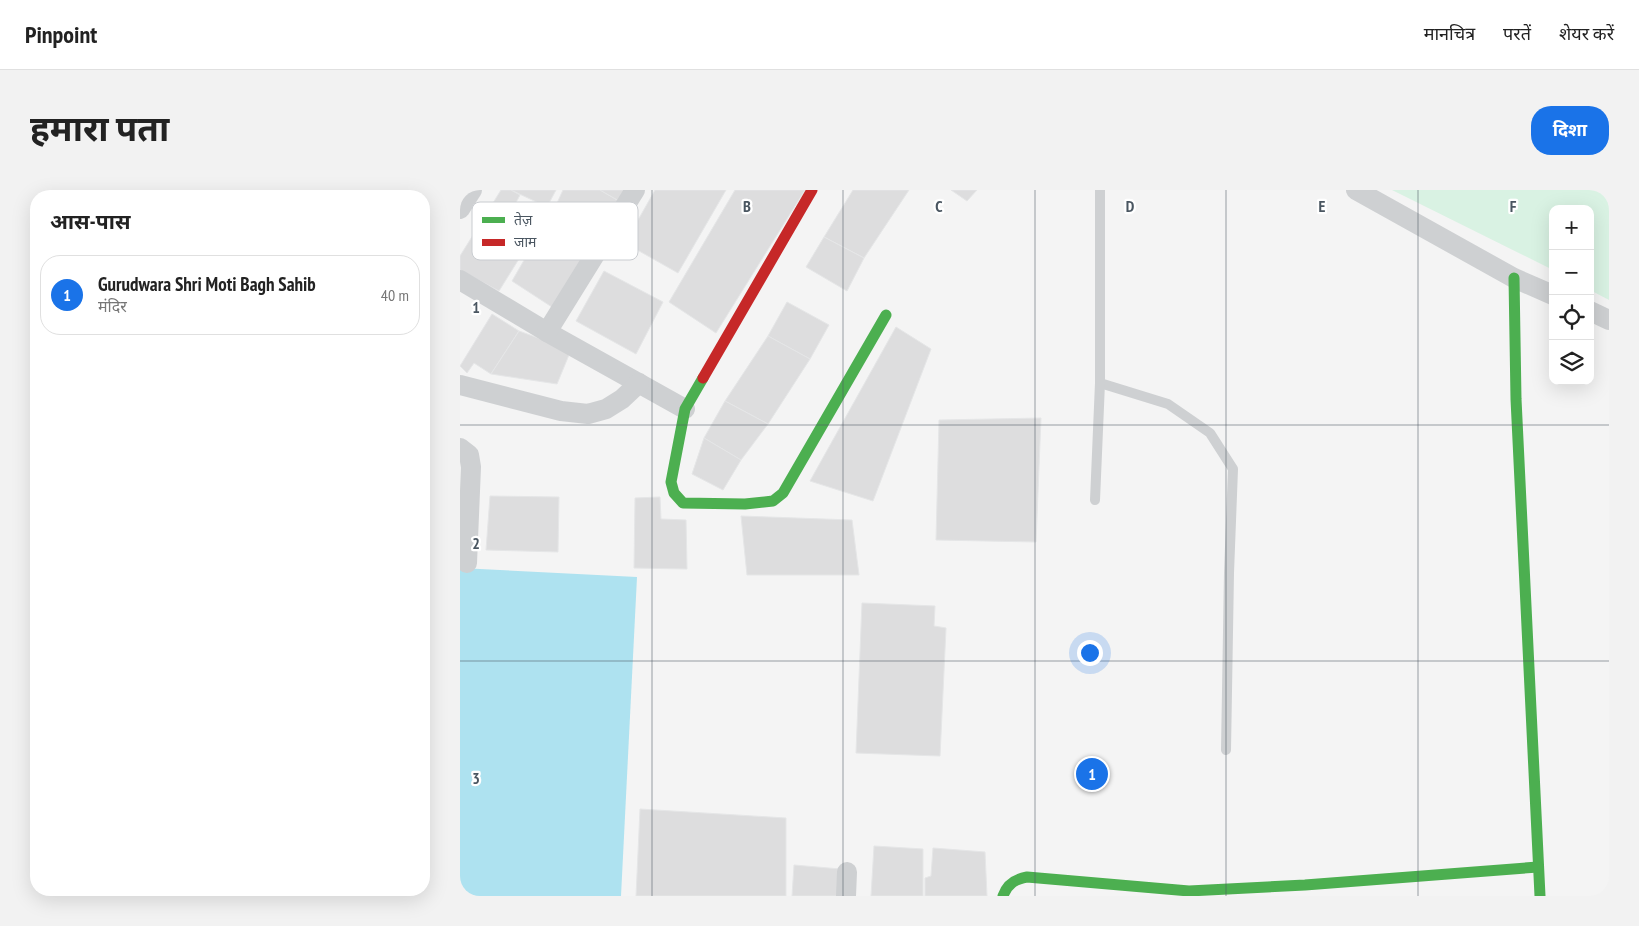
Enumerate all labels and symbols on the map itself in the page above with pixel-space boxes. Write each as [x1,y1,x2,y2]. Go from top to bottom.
text: B [743,196,751,216]
text: C [935,196,943,216]
text: D [1126,196,1135,216]
text: E [1319,196,1326,216]
text: F [1510,196,1517,216]
legend [472,202,638,260]
text: तेज़ [514,211,533,229]
text: जाम [514,233,537,251]
text: 1 [472,297,480,317]
text: 2 [472,533,480,553]
your location [1077,640,1103,666]
pin: 1 [1076,755,1108,793]
text: 3 [472,768,480,788]

